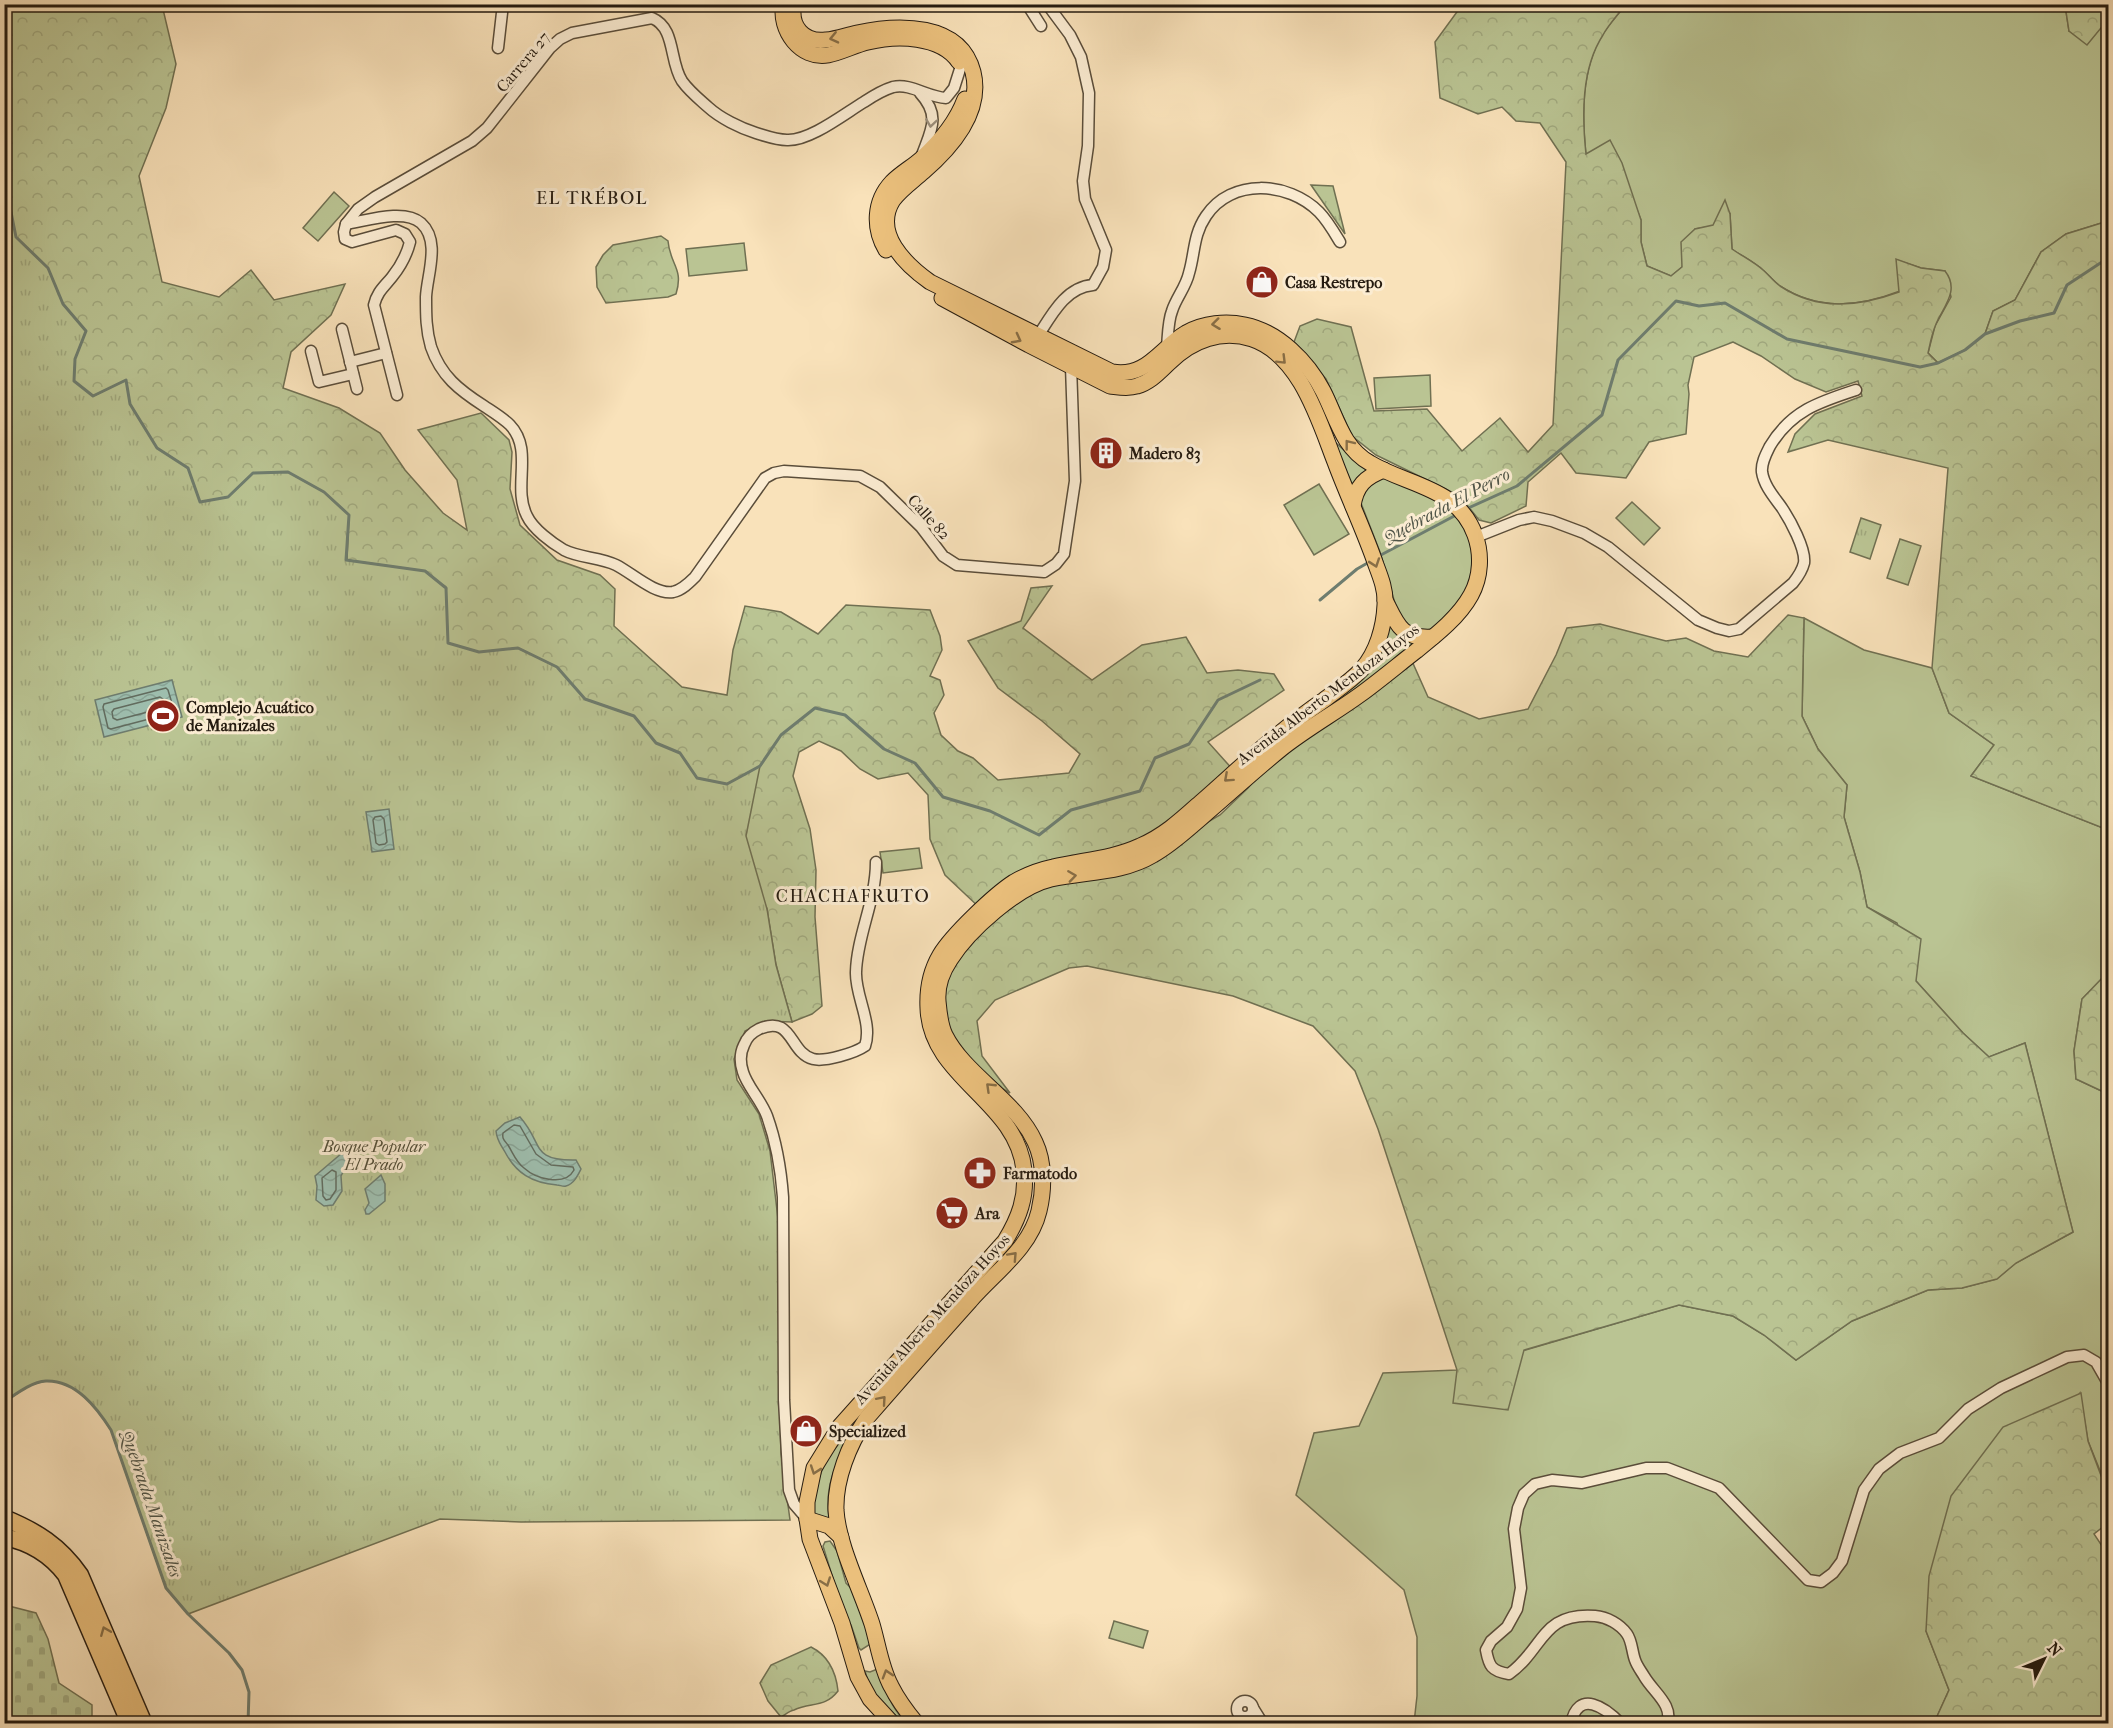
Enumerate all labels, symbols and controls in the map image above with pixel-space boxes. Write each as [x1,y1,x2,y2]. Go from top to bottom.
street label: Carrera 27 [492,28,554,96]
one-way arrow [830,31,840,44]
one-way arrow [925,119,938,128]
district label: EL TRÉBOL [536,187,648,209]
shop icon: Casa Restrepo [1244,264,1280,300]
place label: Casa Restrepo [1285,273,1382,293]
one-way arrow [1211,317,1220,330]
one-way arrow [1011,332,1021,343]
one-way arrow [1275,353,1285,364]
building icon: Madero 83 [1088,435,1124,471]
one-way arrow [1346,440,1357,451]
place label: Madero 83 [1128,444,1201,464]
water label: Quebrada El Perro [1379,464,1514,549]
street label: Calle 82 [904,490,954,544]
one-way arrow [1368,557,1381,568]
street label: Avenida Alberto Mendoza Hoyos [1233,619,1423,769]
sports icon: Complejo Acuático de Manizales [145,698,181,734]
place label: Complejo Acuático de Manizales [186,698,314,735]
one-way arrow [1224,771,1234,782]
one-way arrow [1068,871,1077,883]
district label: CHACHAFRUTO [776,886,930,907]
one-way arrow [986,1083,997,1094]
park label: Bosque Popular El Prado [322,1137,427,1174]
pharmacy icon: Farmatodo [962,1155,998,1191]
place label: Farmatodo [1002,1164,1077,1183]
supermarket icon: Ara [934,1195,970,1231]
place label: Ara [974,1204,1000,1223]
street label: Avenida Alberto Mendoza Hoyos [850,1230,1014,1409]
one-way arrow [1006,1252,1017,1262]
one-way arrow [875,1396,886,1407]
shop icon: Specialized [788,1413,824,1449]
place label: Specialized [829,1422,907,1442]
water label: Quebrada Manizales [116,1427,186,1581]
one-way arrow [810,1464,823,1475]
one-way arrow [819,1576,831,1587]
one-way arrow [100,1626,112,1637]
north arrow [2014,1629,2074,1689]
text: N [2044,1638,2066,1661]
one-way arrow [882,1669,894,1680]

